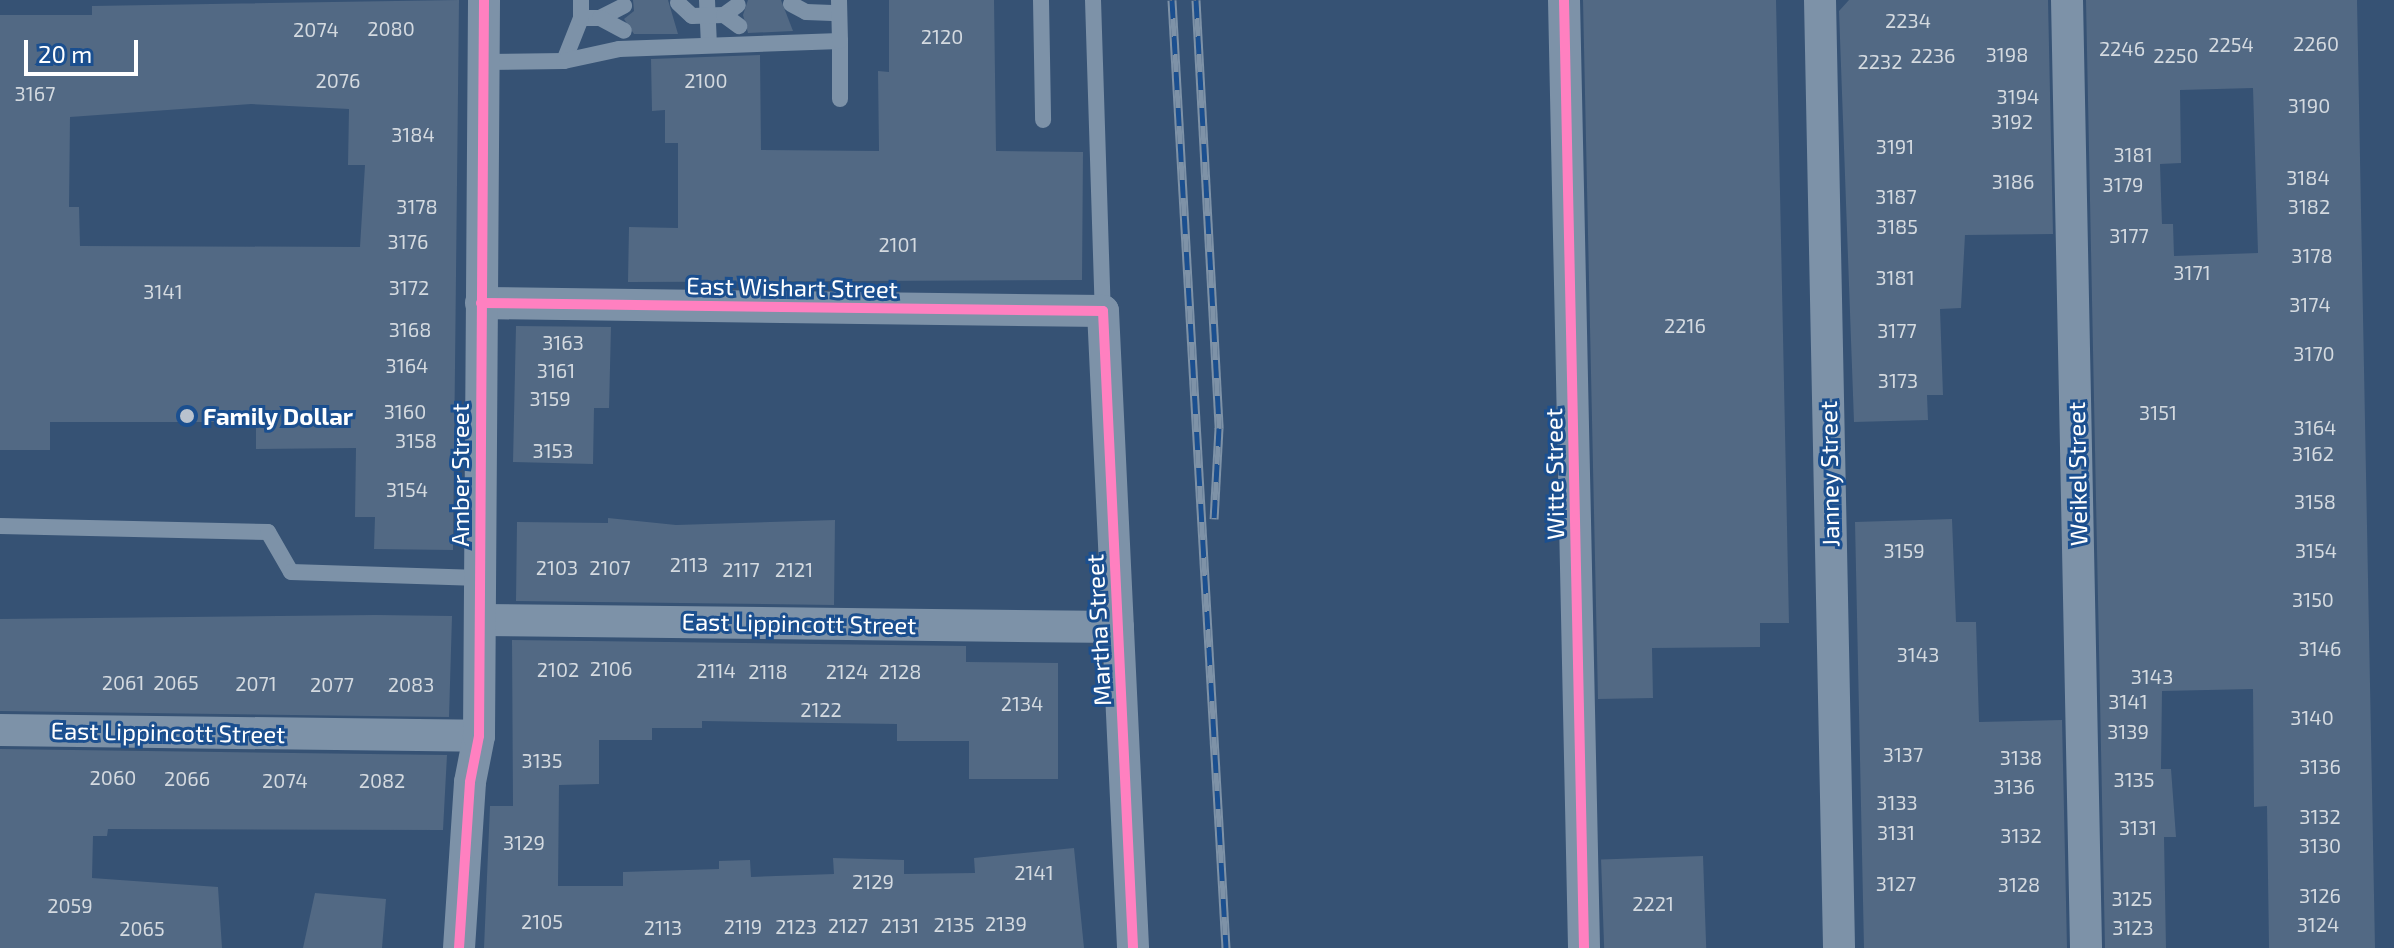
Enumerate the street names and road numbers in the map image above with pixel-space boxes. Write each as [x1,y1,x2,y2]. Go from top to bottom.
street label: East Wishart Street [686,271,898,303]
street label: Janney Street [1813,400,1845,548]
street label: Weikel Street [2061,401,2093,547]
street label: Amber Street [446,403,474,547]
street label: Witte Street [1538,408,1570,540]
street label: Martha Street [1080,553,1116,707]
street label: East Lippincott Street [681,607,917,639]
street label: East Lippincott Street [50,716,286,748]

